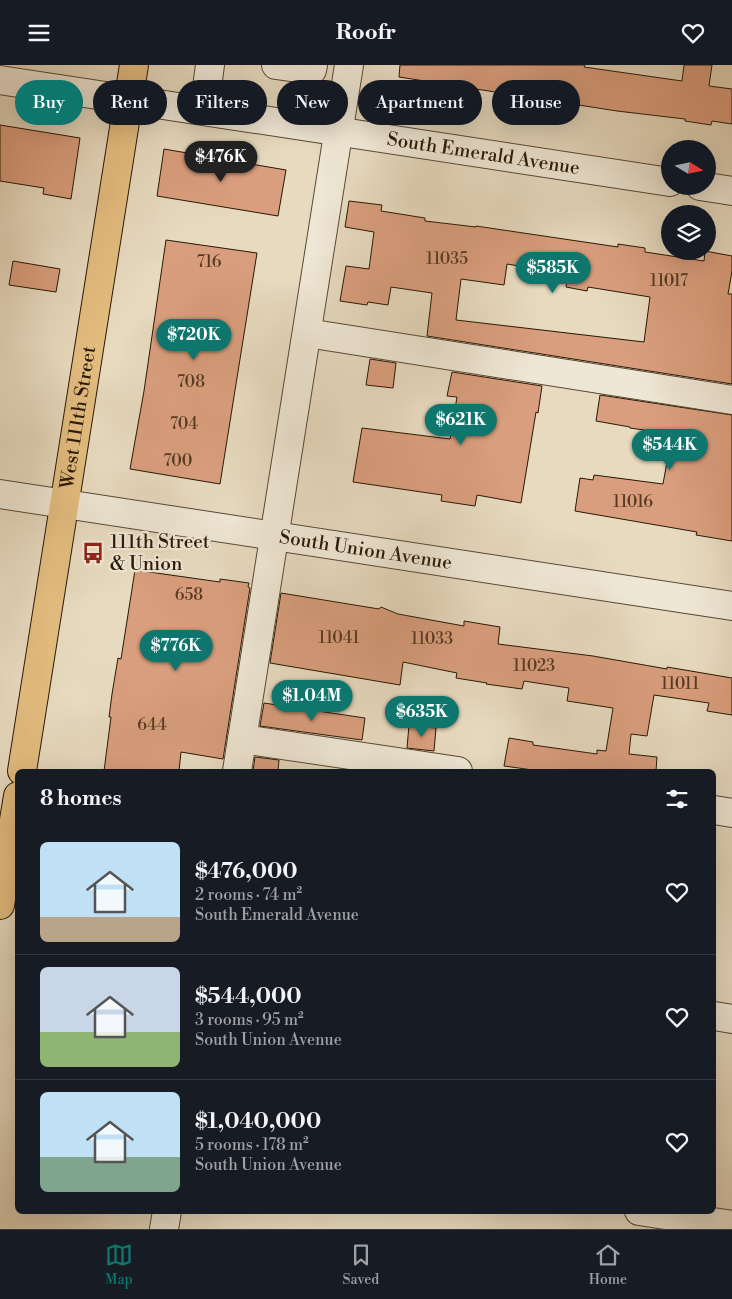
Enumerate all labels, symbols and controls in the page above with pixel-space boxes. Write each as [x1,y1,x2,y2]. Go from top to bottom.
icon: menu [25,19,53,47]
text: Roofr [336,19,396,46]
icon: heart [679,19,707,47]
chip: Buy [15,80,83,125]
chip: Rent [93,80,167,125]
chip: Filters [177,80,267,125]
chip: New [277,80,348,125]
chip: Apartment [358,80,482,125]
chip: House [492,80,580,125]
street label: South Emerald Avenue [385,127,582,180]
north arrow [661,140,716,195]
map controls [661,140,716,260]
pin: $476K [186,141,256,183]
text: $476K [195,147,247,167]
button: layers [661,205,716,260]
house number: 11035 [426,249,468,269]
pin: $585K [518,251,588,294]
house number: 716 [197,252,222,272]
text: $585K [527,258,579,278]
house number: 11017 [650,271,688,291]
pin: $720K [159,319,229,361]
text: $720K [167,325,221,345]
street label: West 111th Street [55,344,101,492]
house number: 708 [177,372,205,392]
pin: $621K [426,403,496,446]
text: $621K [436,410,486,430]
house number: 704 [170,414,198,434]
pin: $544K [635,429,705,471]
text: $544K [643,435,697,455]
house number: 700 [164,451,192,471]
house number: 11016 [613,492,653,512]
street label: South Union Avenue [278,525,454,575]
place label: 111th Street & Union [110,530,210,576]
bus stop icon: 111th Street & Union [80,540,106,566]
house number: 658 [175,585,203,605]
house number: 11041 [319,628,360,648]
pin: $776K [141,629,211,672]
house number: 11033 [411,629,453,649]
text: $776K [151,636,201,656]
house number: 11023 [513,656,555,676]
house number: 11011 [661,674,699,694]
pin: $1.04M [271,679,353,722]
text: $1.04M [283,686,341,706]
pin: $635K [387,695,457,738]
text: $635K [396,702,448,722]
house number: 644 [137,715,167,735]
icon: filters [663,785,691,813]
text: 8 homes [40,786,122,812]
text: $476,000 [195,859,298,885]
icon: home [80,862,140,922]
icon: heart [663,878,691,906]
text: 2 rooms · 74 m² [195,885,302,905]
text: South Emerald Avenue [195,905,359,925]
text: $544,000 [195,984,302,1010]
icon: home [80,987,140,1047]
icon: heart [663,1003,691,1031]
text: 3 rooms · 95 m² [195,1010,304,1030]
text: South Union Avenue [195,1030,342,1050]
text: $1,040,000 [195,1109,321,1135]
icon: home [80,1112,140,1172]
icon: heart [663,1128,691,1156]
text: 5 rooms · 178 m² [195,1135,309,1155]
text: South Union Avenue [195,1155,342,1175]
tab: Map [105,1241,133,1289]
tab: Saved [342,1241,379,1289]
tab: Home [589,1241,627,1289]

